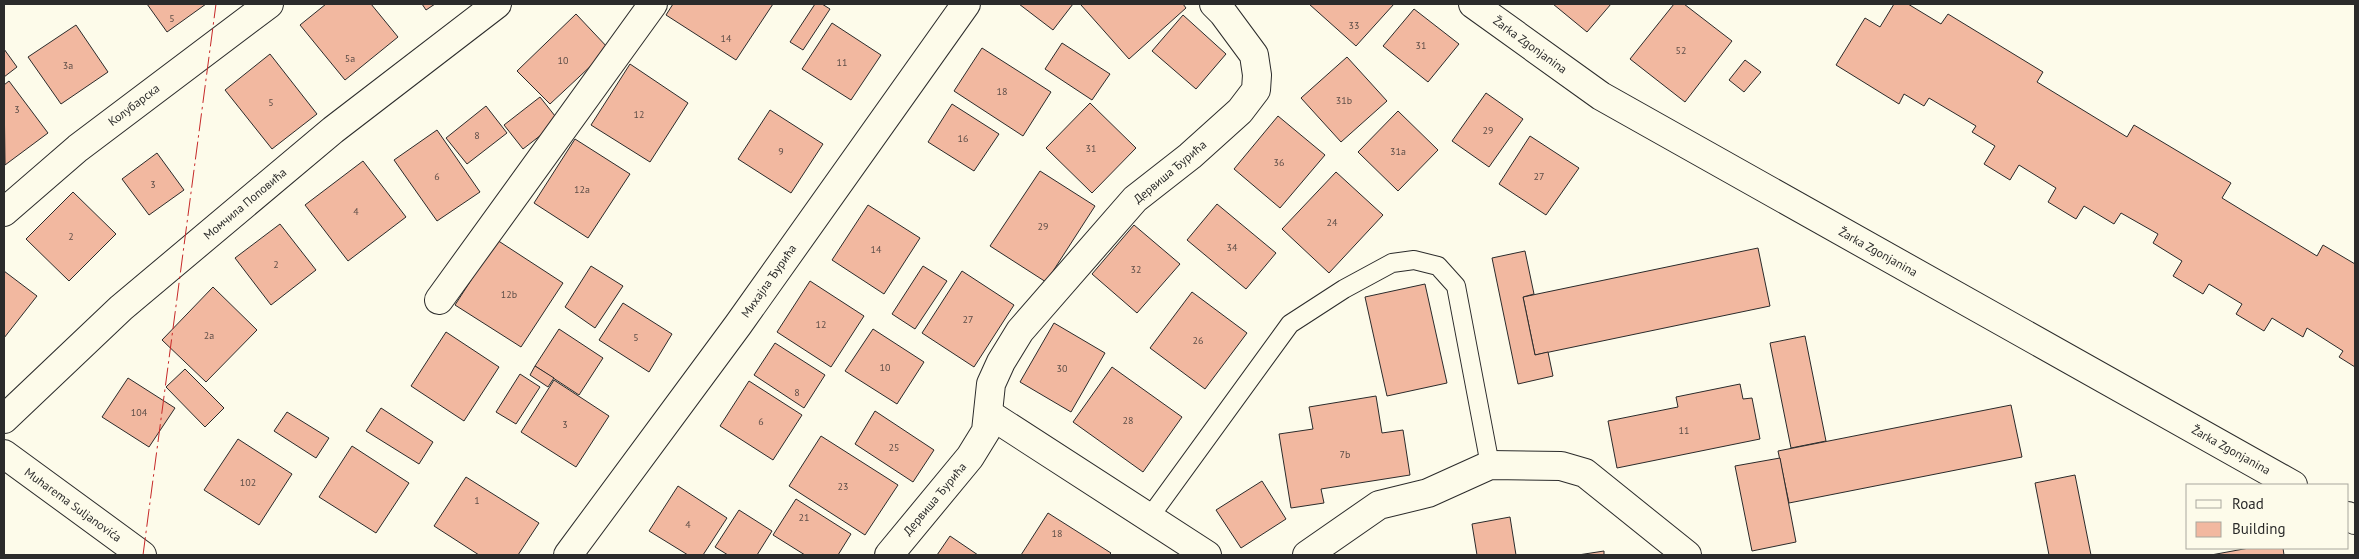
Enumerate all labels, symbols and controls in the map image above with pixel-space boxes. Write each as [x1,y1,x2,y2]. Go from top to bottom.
house number: 5 [169,12,175,25]
street label: Žarka Zgonjanina [1490,13,1570,76]
house number: 33 [1349,19,1359,32]
house number: 14 [721,32,732,45]
house number: 31 [1416,39,1426,52]
house number: 52 [1676,44,1686,57]
house number: 5a [345,52,355,65]
house number: 10 [558,54,569,67]
house number: 11 [837,56,847,69]
house number: 3a [63,59,73,72]
street label: Колубарска [105,80,162,129]
house number: 18 [997,85,1007,98]
house number: 31b [1336,94,1352,107]
house number: 5 [268,96,274,109]
house number: 3 [14,103,20,116]
house number: 12 [634,108,644,121]
house number: 29 [1483,124,1493,137]
house number: 8 [474,129,480,142]
house number: 16 [958,132,968,145]
street label: Дервиша Ђурића [1130,137,1209,206]
house number: 31 [1086,142,1096,155]
house number: 9 [778,145,784,158]
house number: 31a [1390,145,1406,158]
house number: 36 [1274,156,1284,169]
street label: Момчила Поповића [200,165,289,243]
house number: 6 [434,170,440,183]
house number: 27 [1534,170,1544,183]
house number: 3 [150,178,156,191]
house number: 12a [574,183,590,196]
house number: 4 [353,205,359,218]
house number: 24 [1327,216,1338,229]
house number: 29 [1038,220,1048,233]
street label: Žarka Zgonjanina [1836,224,1920,279]
house number: 2 [68,230,74,243]
street label: Михајла Ђурића [738,241,799,320]
house number: 34 [1227,241,1238,254]
house number: 14 [871,243,882,256]
house number: 2 [273,258,279,271]
house number: 32 [1131,263,1141,276]
house number: 12b [501,288,517,301]
house number: 27 [963,313,973,326]
house number: 12 [816,318,826,331]
house number: 2a [204,329,214,342]
house number: 5 [633,331,639,344]
house number: 26 [1193,334,1203,347]
house number: 10 [880,361,891,374]
house number: 30 [1057,362,1068,375]
house number: 8 [794,386,800,399]
house number: 104 [131,406,148,419]
house number: 28 [1123,414,1133,427]
house number: 6 [758,415,764,428]
house number: 3 [562,418,568,431]
street label: Žarka Zgonjanina [2189,422,2273,477]
house number: 11 [1679,424,1689,437]
house number: 25 [889,441,899,454]
house number: 7b [1340,448,1350,461]
street label: Дервиша Ђурића [900,459,969,538]
street label: Muharema Suljanovića [22,464,125,545]
house number: 102 [240,476,256,489]
house number: 23 [838,480,848,493]
legend [2186,484,2349,549]
house number: 1 [474,494,480,507]
text: Road [2232,494,2264,513]
house number: 21 [799,511,809,524]
house number: 4 [685,518,691,531]
text: Building [2232,519,2286,538]
house number: 18 [1052,527,1062,540]

